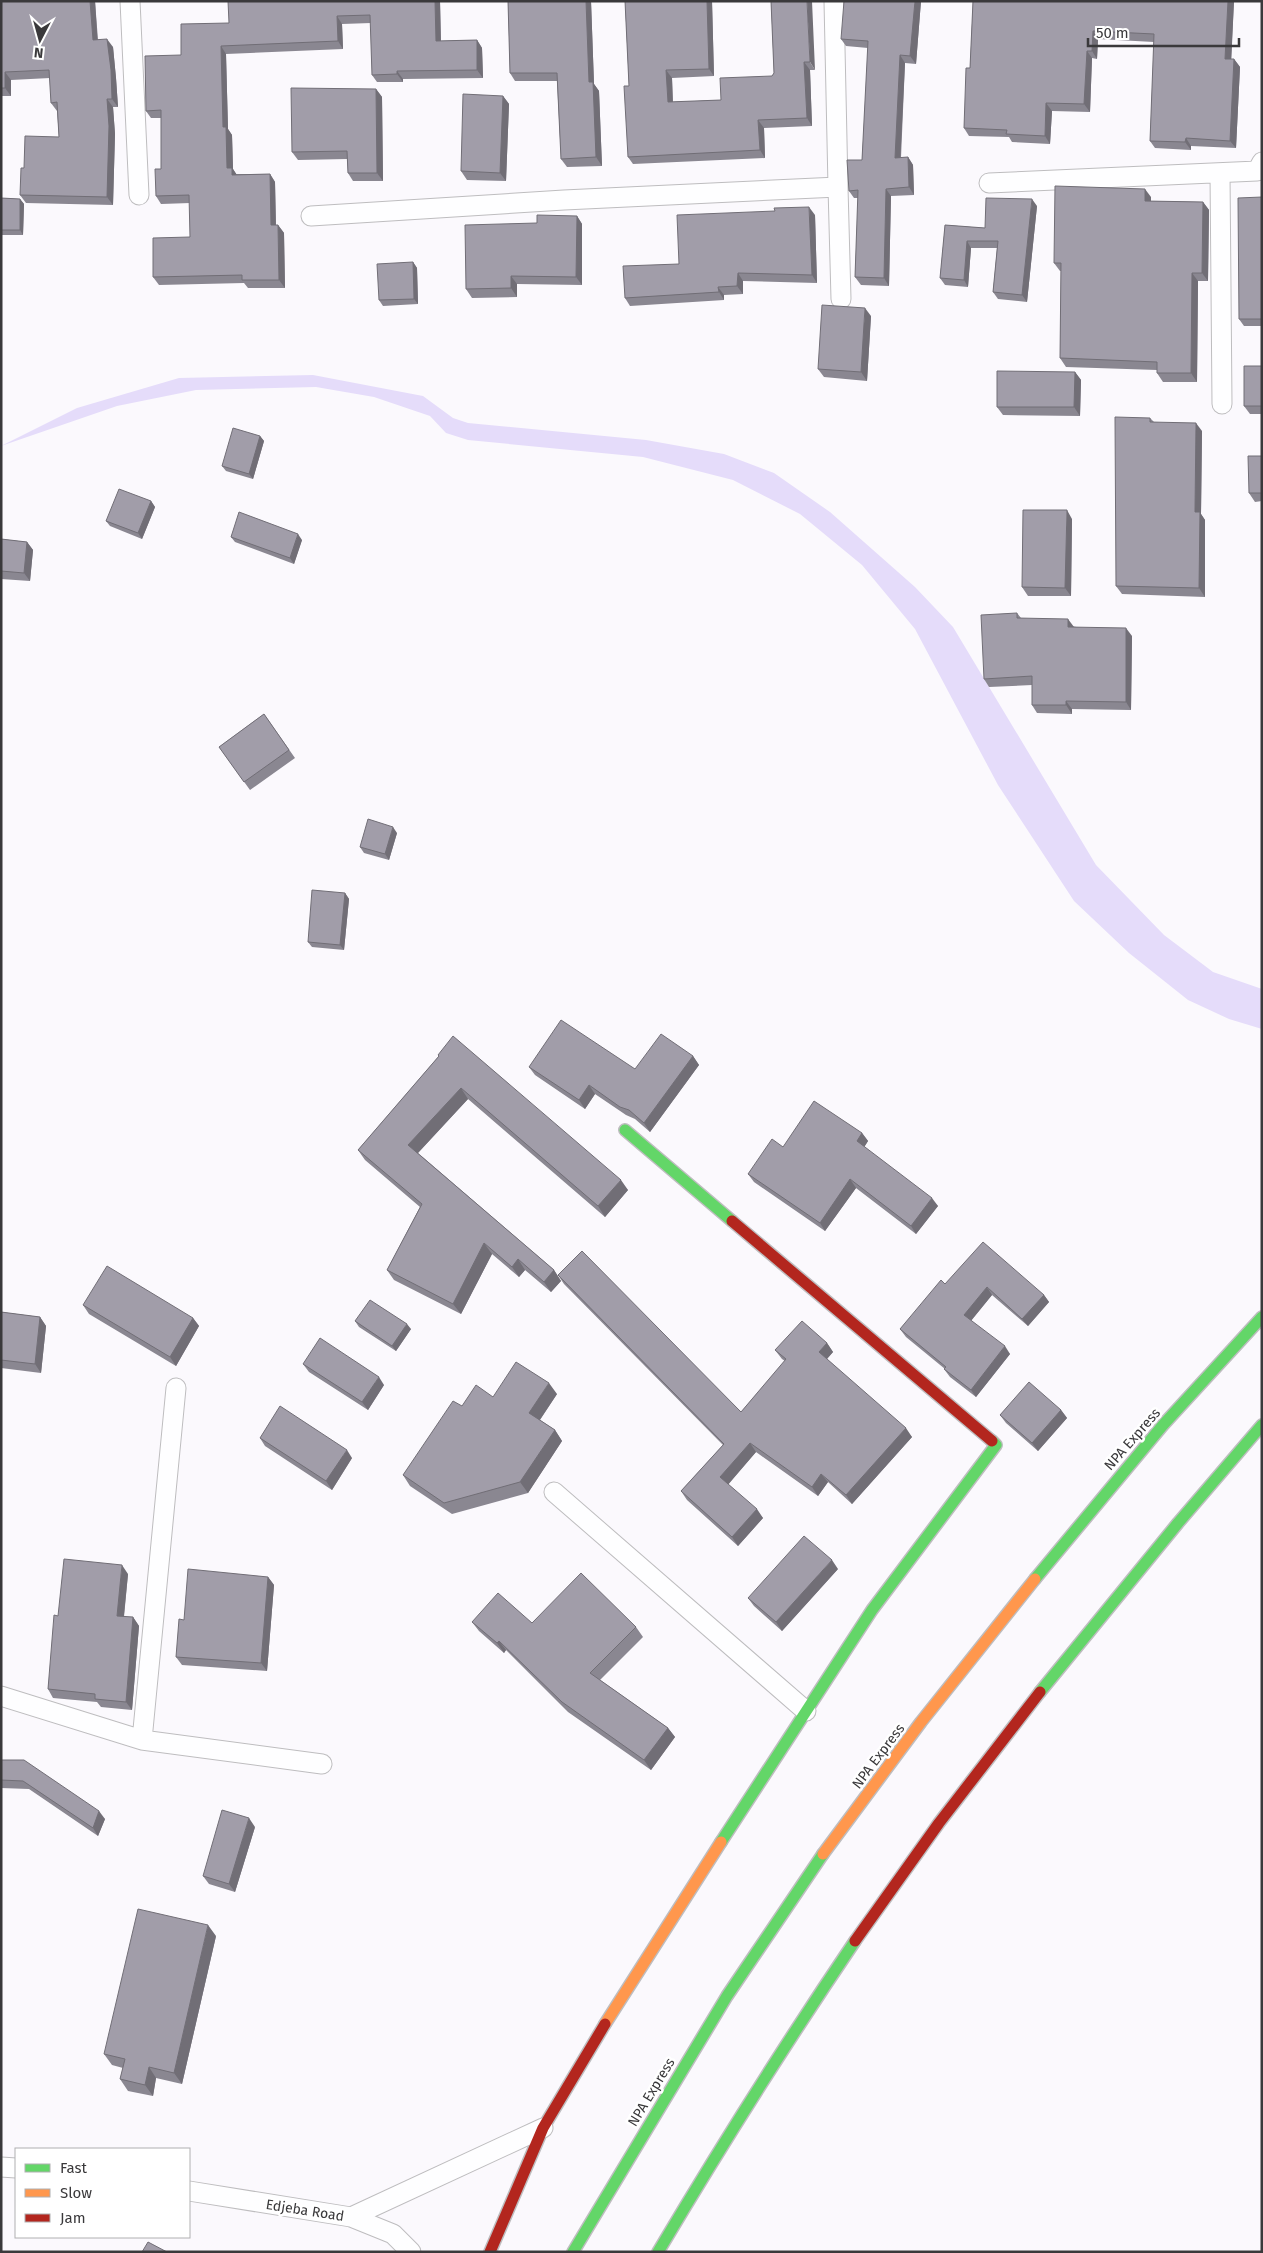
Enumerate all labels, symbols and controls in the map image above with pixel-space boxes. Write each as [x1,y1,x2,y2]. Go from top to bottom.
north arrow [15,15,65,65]
scale bar [1088,15,1239,47]
text: 50 m [1096,24,1129,42]
text: N [33,43,44,61]
street label: NPA Express [1101,1404,1164,1474]
street label: NPA Express [849,1720,909,1792]
street label: NPA Express [624,2055,679,2130]
legend [15,2148,190,2238]
text: Fast [60,2159,87,2177]
text: Slow [60,2184,92,2202]
street label: Edjeba Road [265,2196,345,2225]
text: Jam [60,2209,86,2227]

